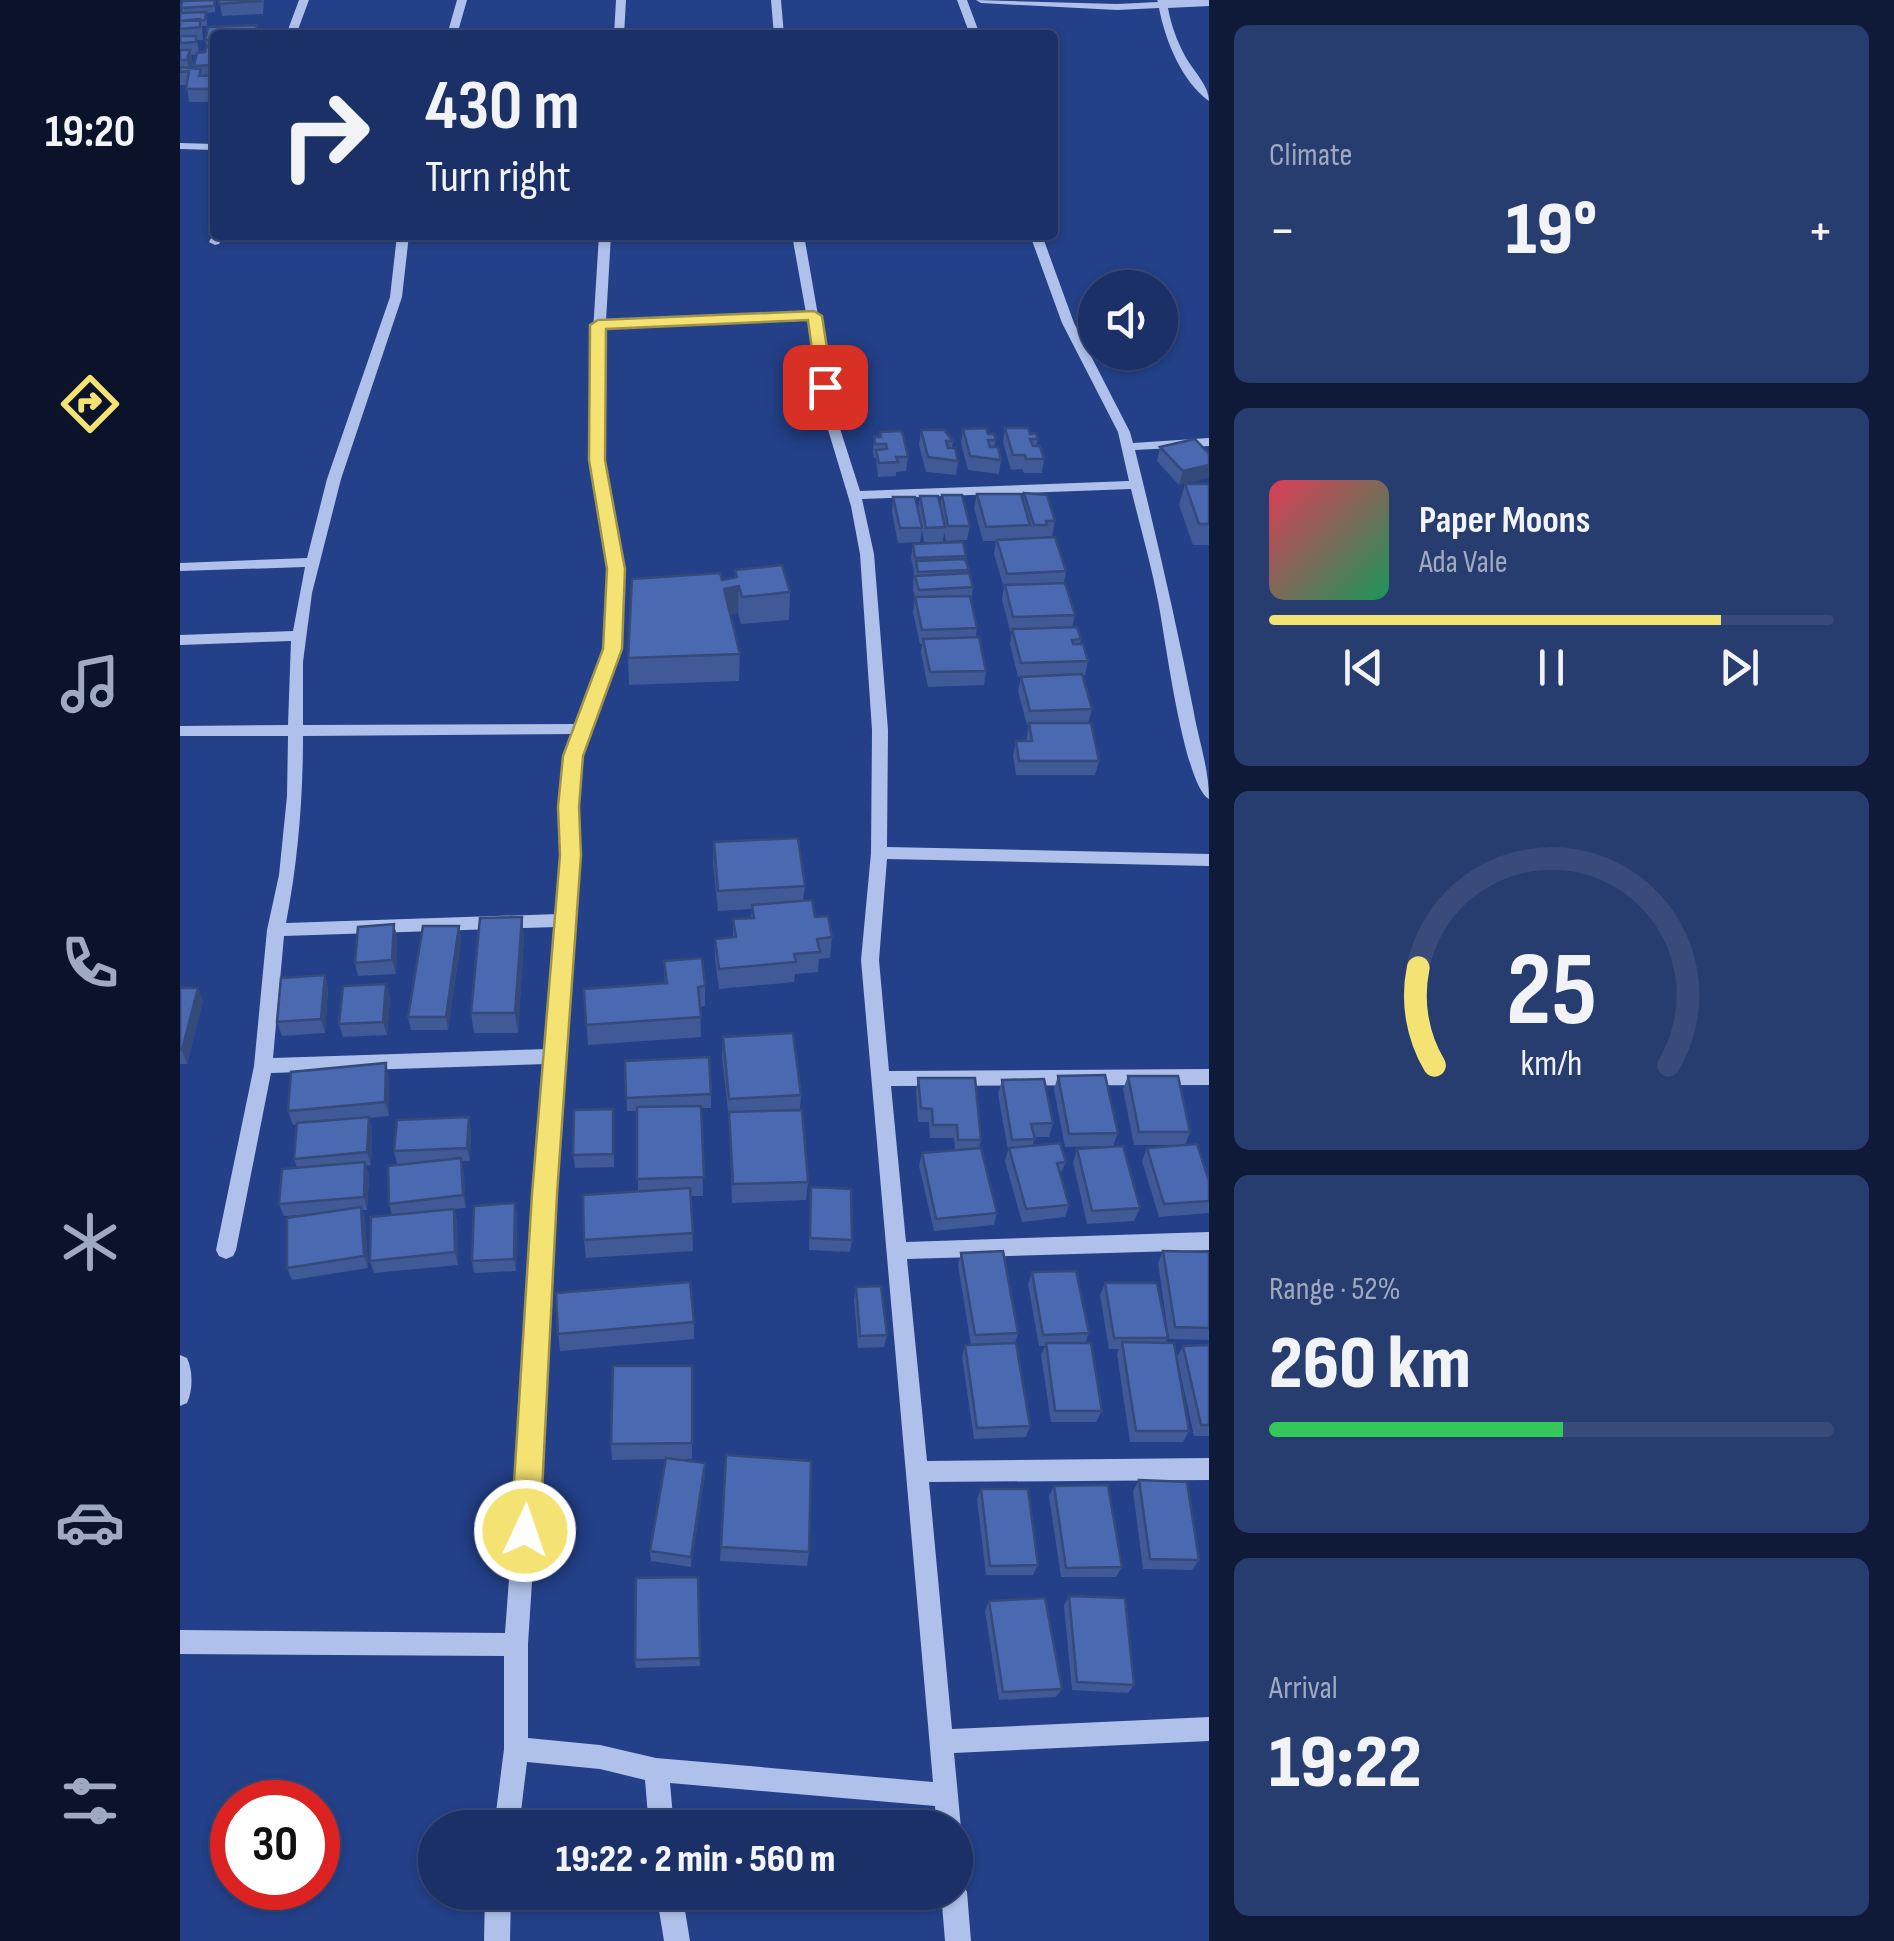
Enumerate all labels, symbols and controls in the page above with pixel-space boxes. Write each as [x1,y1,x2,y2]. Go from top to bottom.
text: 430 m [425,65,580,149]
icon: right [260,70,390,200]
text: 19:20 [45,105,135,160]
text: Climate [1269,136,1352,175]
text: Turn right [425,150,571,205]
text: 19° [1506,185,1597,276]
text: − [1269,198,1296,265]
text: + [1807,198,1834,265]
map controls [1078,270,1178,370]
button: sound [1078,270,1178,370]
pin [783,345,868,430]
icon: arrive [798,360,853,415]
icon: directions [55,369,125,439]
text: Paper Moons [1419,498,1590,543]
text: Ada Vale [1419,543,1508,582]
icon: previous [1336,640,1391,695]
icon: pause [1524,640,1579,695]
icon: next [1712,640,1767,695]
icon: music [55,649,125,719]
icon: phone [55,928,125,998]
text: 25 [1506,929,1597,1054]
text: km/h [1521,1043,1582,1086]
icon: climate [55,1207,125,1277]
text: Range · 52% [1269,1270,1401,1309]
text: 260 km [1269,1319,1471,1410]
position arrow [473,1479,577,1583]
icon: car [55,1487,125,1557]
text: Arrival [1269,1669,1338,1708]
text: 19:22 [1269,1718,1422,1809]
icon: filters [55,1766,125,1836]
speed limit sign: 30 [210,1780,340,1910]
text: 19:22 · 2 min · 560 m [556,1837,835,1882]

